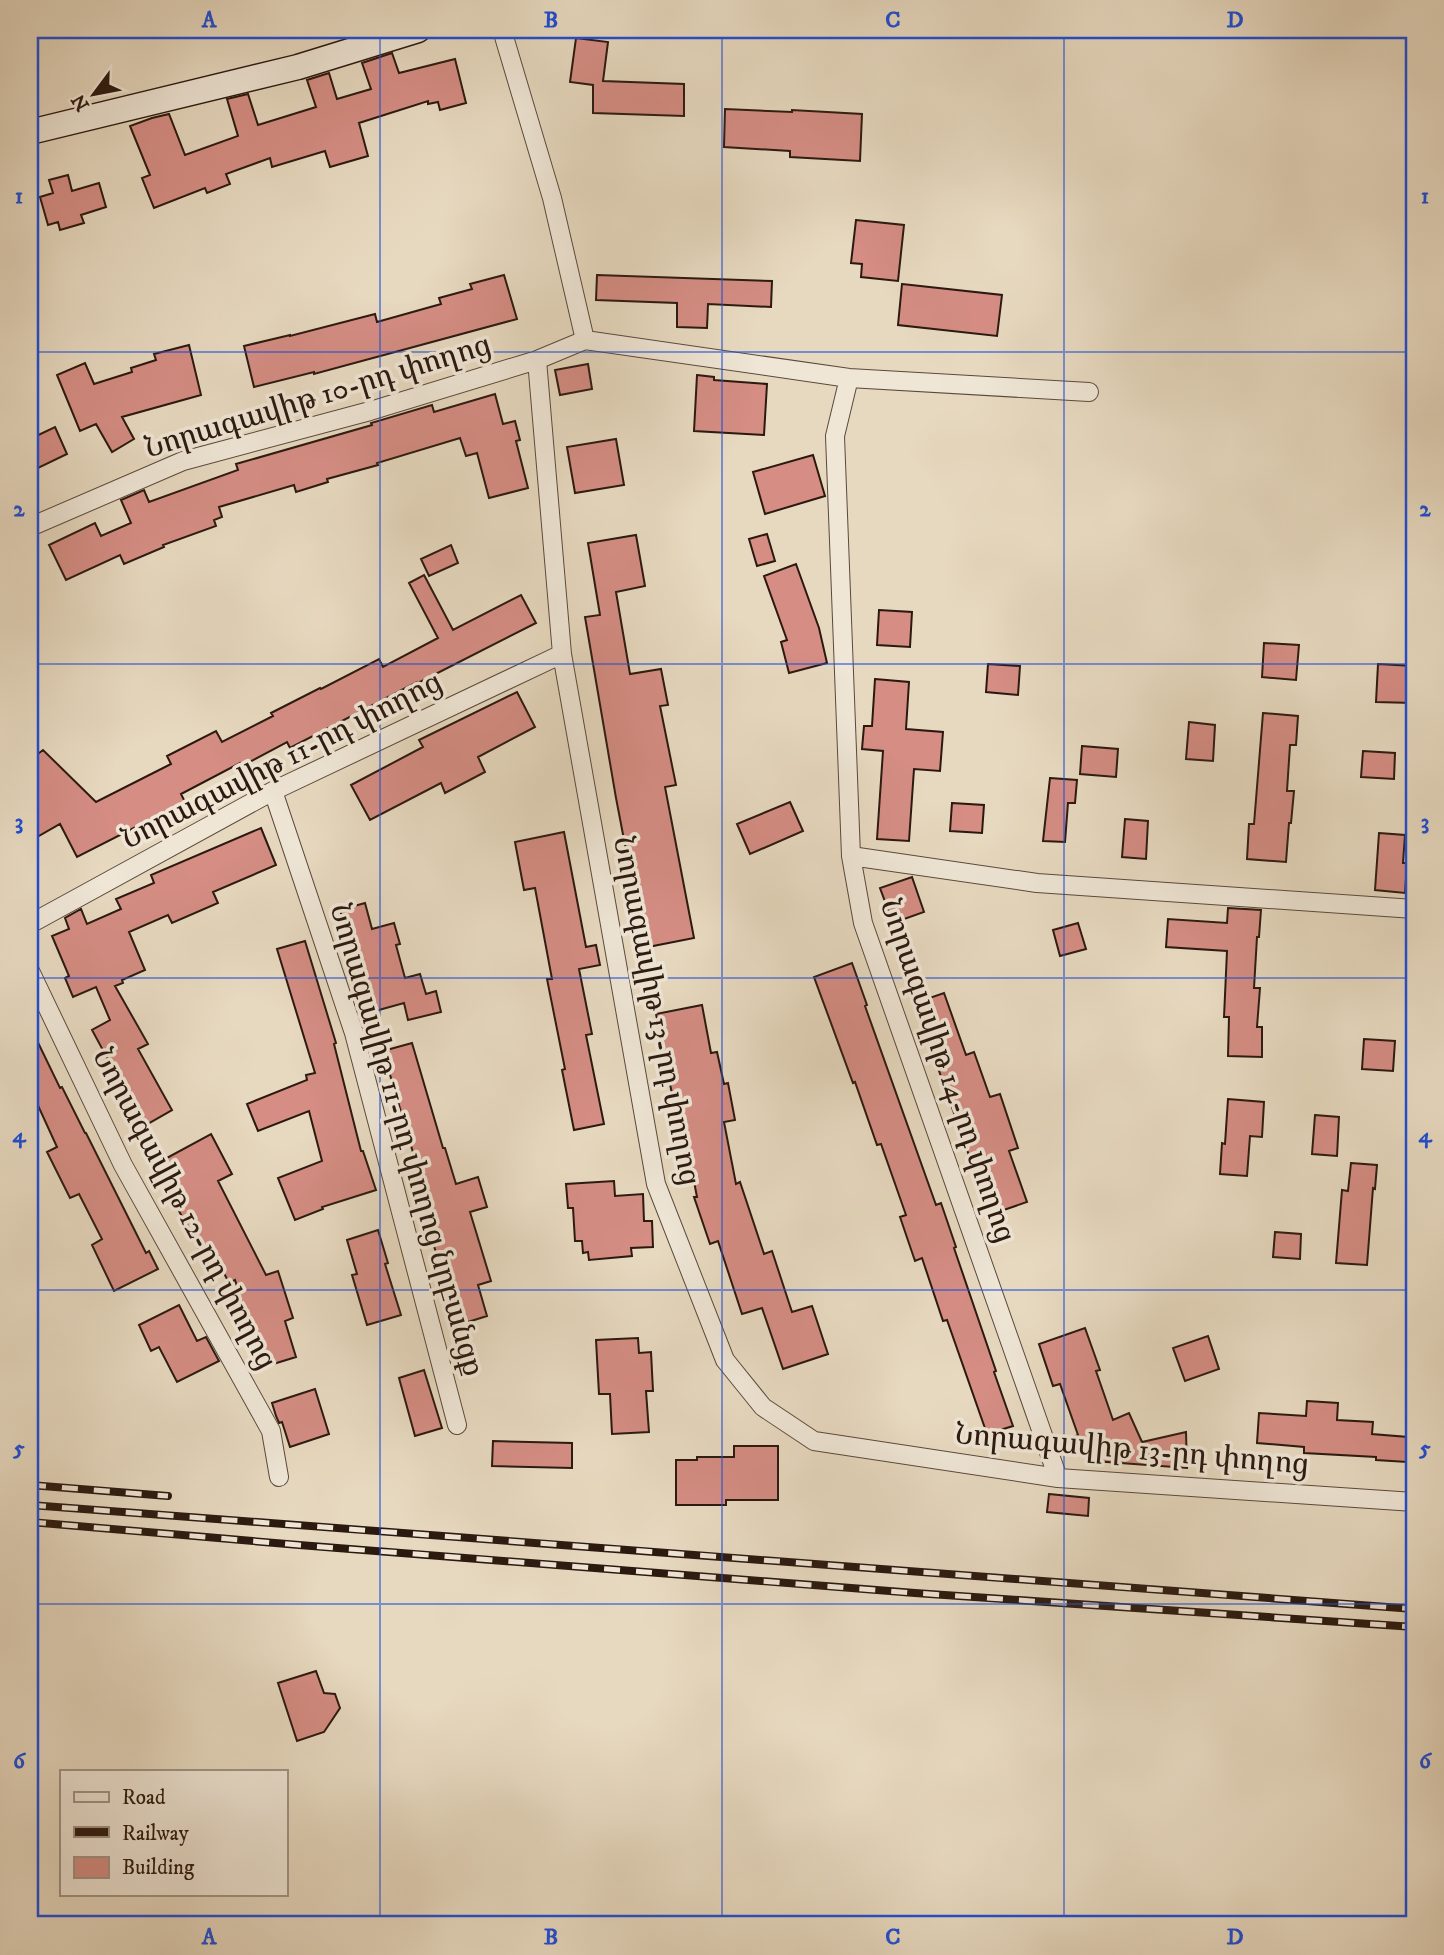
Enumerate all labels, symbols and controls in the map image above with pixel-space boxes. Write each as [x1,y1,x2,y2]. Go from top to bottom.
text: A [201,6,218,35]
text: B [544,6,558,35]
text: C [885,6,901,35]
text: D [1226,6,1244,35]
north arrow [60,60,130,130]
text: N [67,89,95,115]
text: 1 [15,182,23,211]
text: 1 [1421,182,1429,211]
street label: Նորագավիթ 10-րդ փողոց [140,327,496,467]
text: 2 [13,495,25,524]
text: 2 [1419,495,1431,524]
street label: Նորագավիթ 11-րդ փողոց [115,664,449,858]
text: 3 [15,808,23,837]
text: 3 [1421,808,1429,837]
street label: Նորագավիթ 13-րդ փողոց [604,833,708,1189]
street label: Նորագավիթ 14-րդ փողոց [871,894,1023,1248]
street label: Նորագավիթ 11-րդ փողոց նրբանցք [321,899,491,1381]
street label: Նորագավիթ 12-րդ փողոց [83,1042,285,1376]
text: 4 [12,1121,27,1150]
text: 4 [1418,1121,1433,1150]
street label: Նորագավիթ 13-րդ փողոց [953,1416,1311,1484]
text: 5 [12,1434,25,1463]
text: 5 [1418,1434,1431,1463]
text: 6 [13,1747,27,1776]
text: 6 [1419,1747,1433,1776]
legend [60,1770,287,1896]
text: Road [122,1785,166,1811]
text: Railway [122,1821,190,1847]
text: Building [122,1855,195,1881]
text: A [201,1923,218,1952]
text: B [544,1923,558,1952]
text: C [885,1923,901,1952]
text: D [1226,1923,1244,1952]

